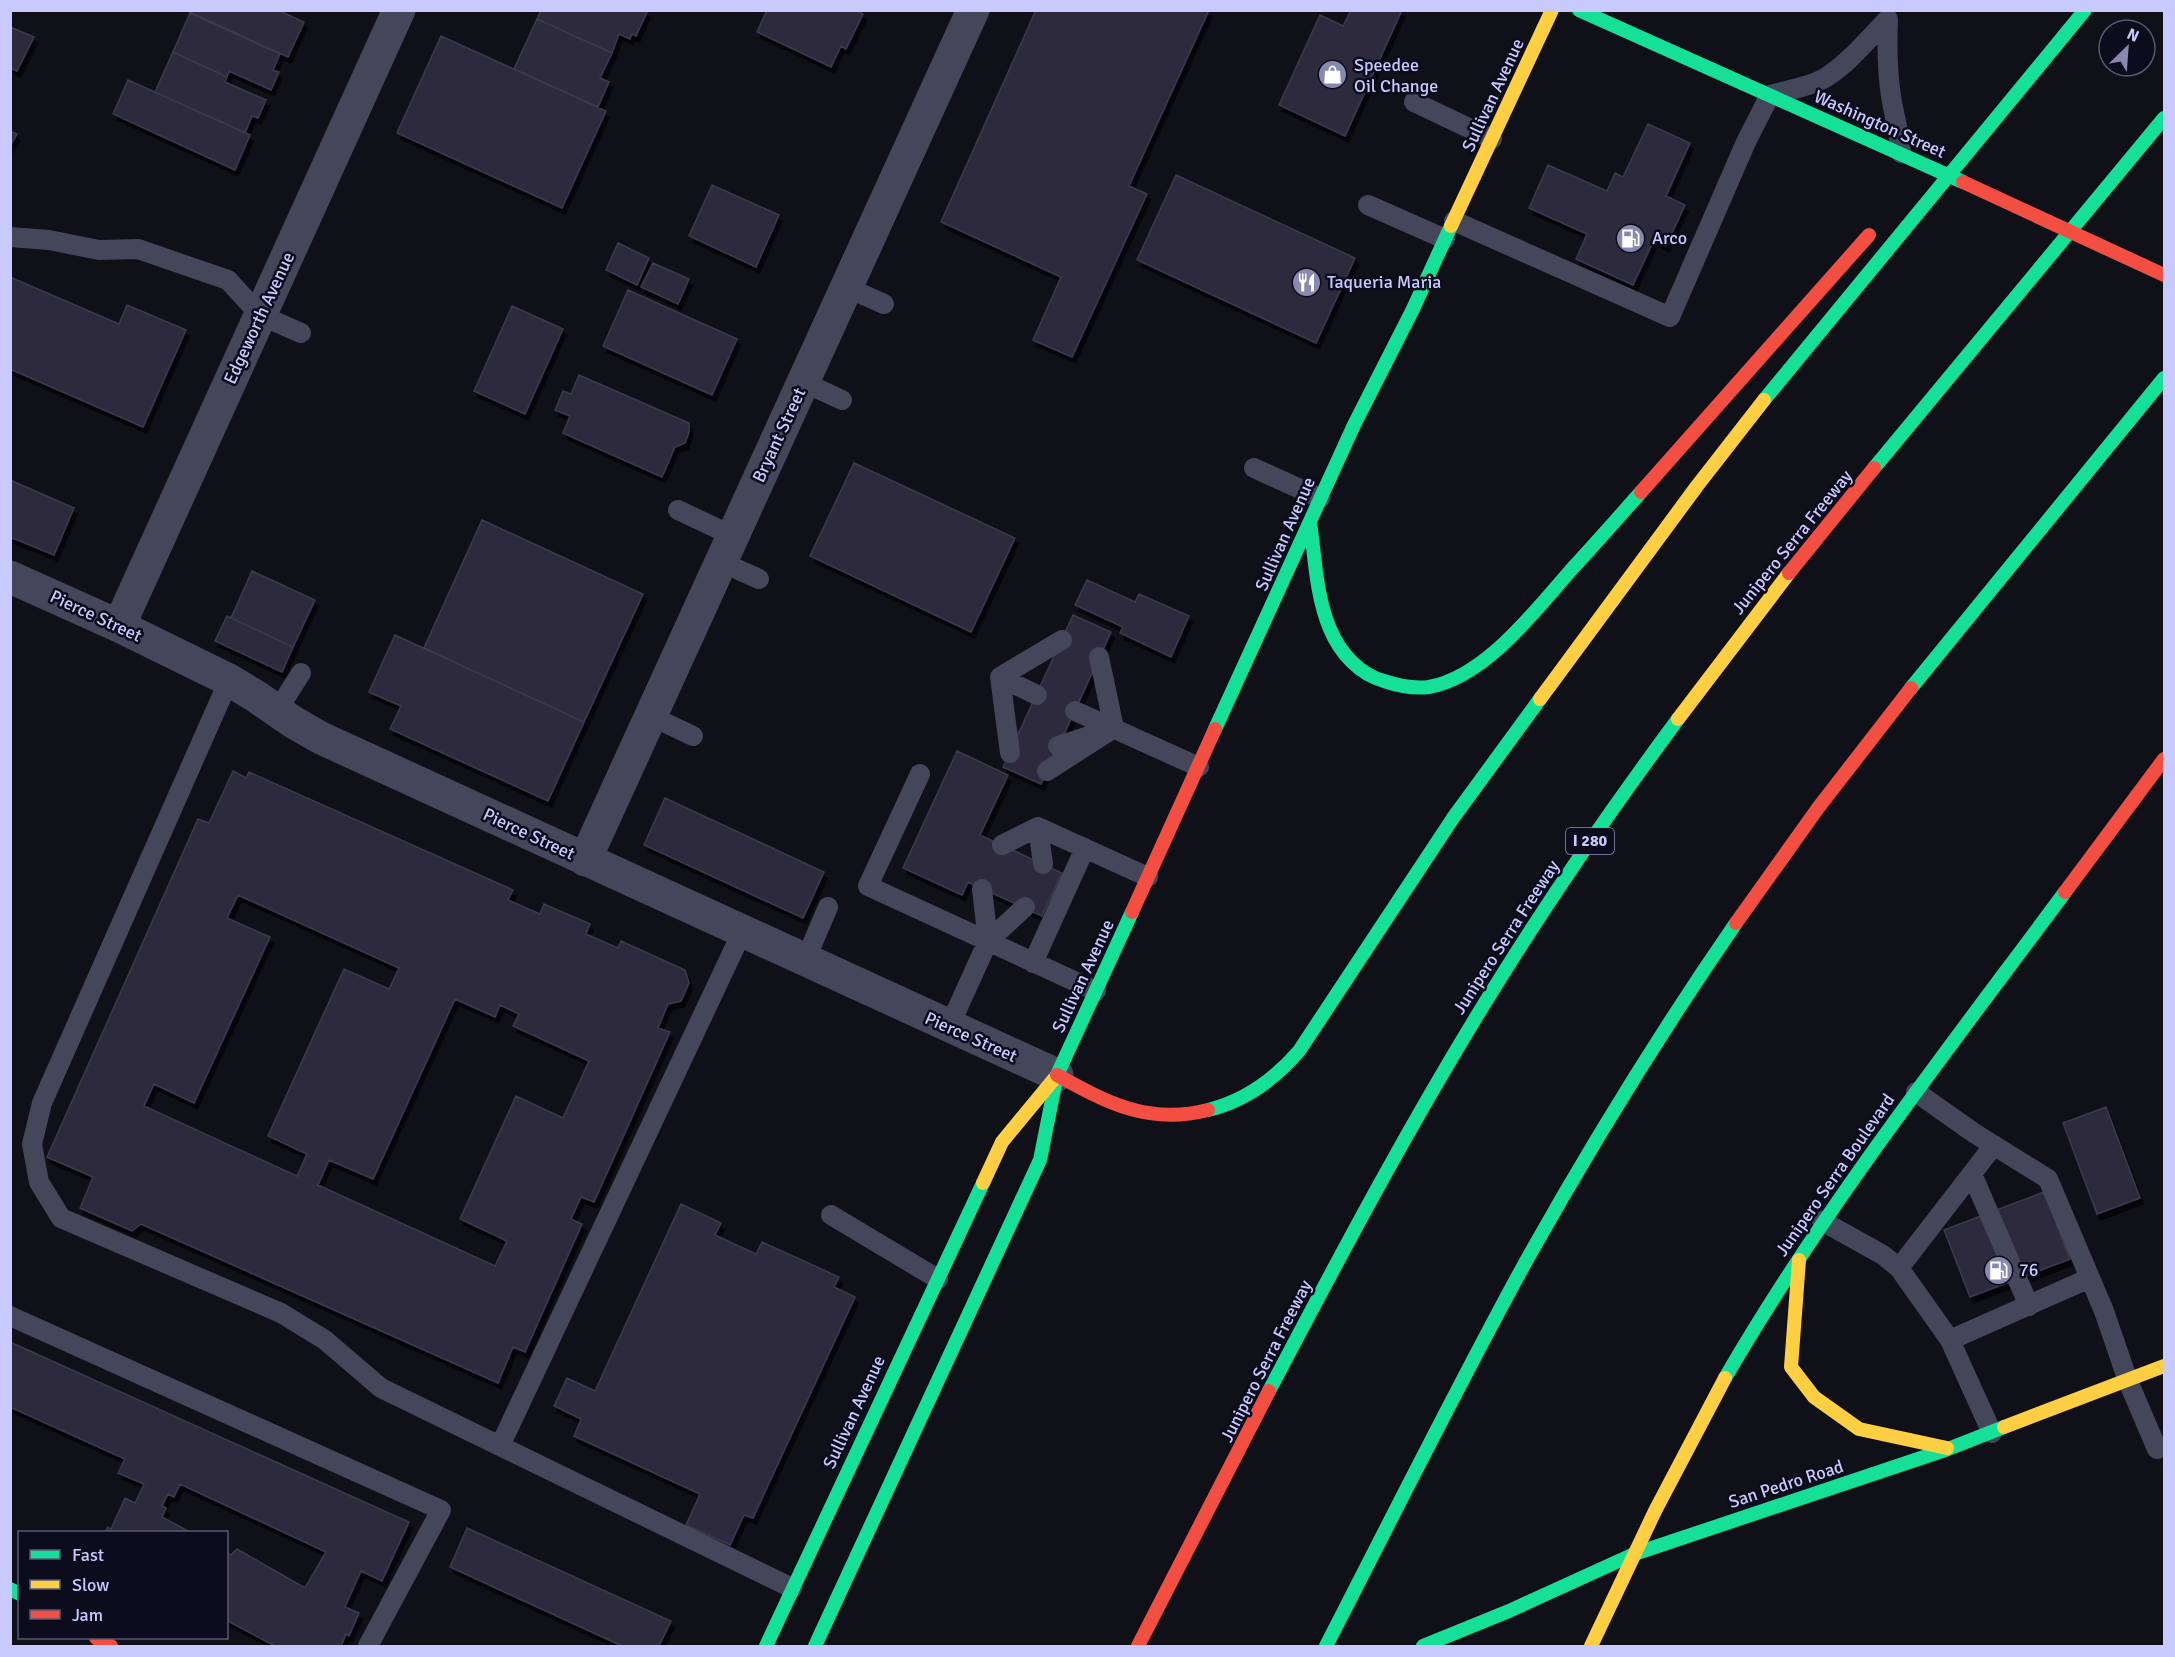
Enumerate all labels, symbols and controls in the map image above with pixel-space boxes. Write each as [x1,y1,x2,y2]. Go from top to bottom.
north arrow [2097,18,2157,78]
text: N [2124,24,2142,47]
street label: Sullivan Avenue [1457,35,1529,155]
place label: Speedee Oil Change [1354,54,1438,97]
shop icon: Speedee Oil Change [1317,59,1349,91]
street label: Washington Street [1811,85,1949,163]
fuel station icon: Arco [1615,222,1647,254]
place label: Arco [1652,227,1687,249]
street label: Edgeworth Avenue [219,248,299,388]
restaurant icon: Taqueria Maria [1290,266,1322,298]
place label: Taqueria Maria [1327,271,1441,293]
street label: Bryant Street [747,384,811,486]
street label: Junipero Serra Freeway [1727,465,1857,619]
street label: Sullivan Avenue [1250,474,1320,594]
street label: Pierce Street [47,585,145,647]
street label: Pierce Street [480,803,578,865]
road number: I 280 [1566,828,1614,854]
street label: Junipero Serra Freeway [1448,855,1564,1018]
street label: Sullivan Avenue [1047,916,1119,1036]
street label: Pierce Street [921,1007,1021,1067]
street label: Junipero Serra Boulevard [1771,1090,1899,1260]
fuel station icon: 76 [1982,1254,2014,1286]
place label: 76 [2019,1259,2038,1281]
street label: Junipero Serra Freeway [1216,1276,1317,1446]
street label: Sullivan Avenue [818,1352,890,1472]
street label: San Pedro Road [1726,1455,1846,1513]
legend [18,1531,228,1639]
text: Fast [72,1544,104,1566]
text: Slow [72,1574,109,1596]
text: Jam [72,1604,103,1626]

